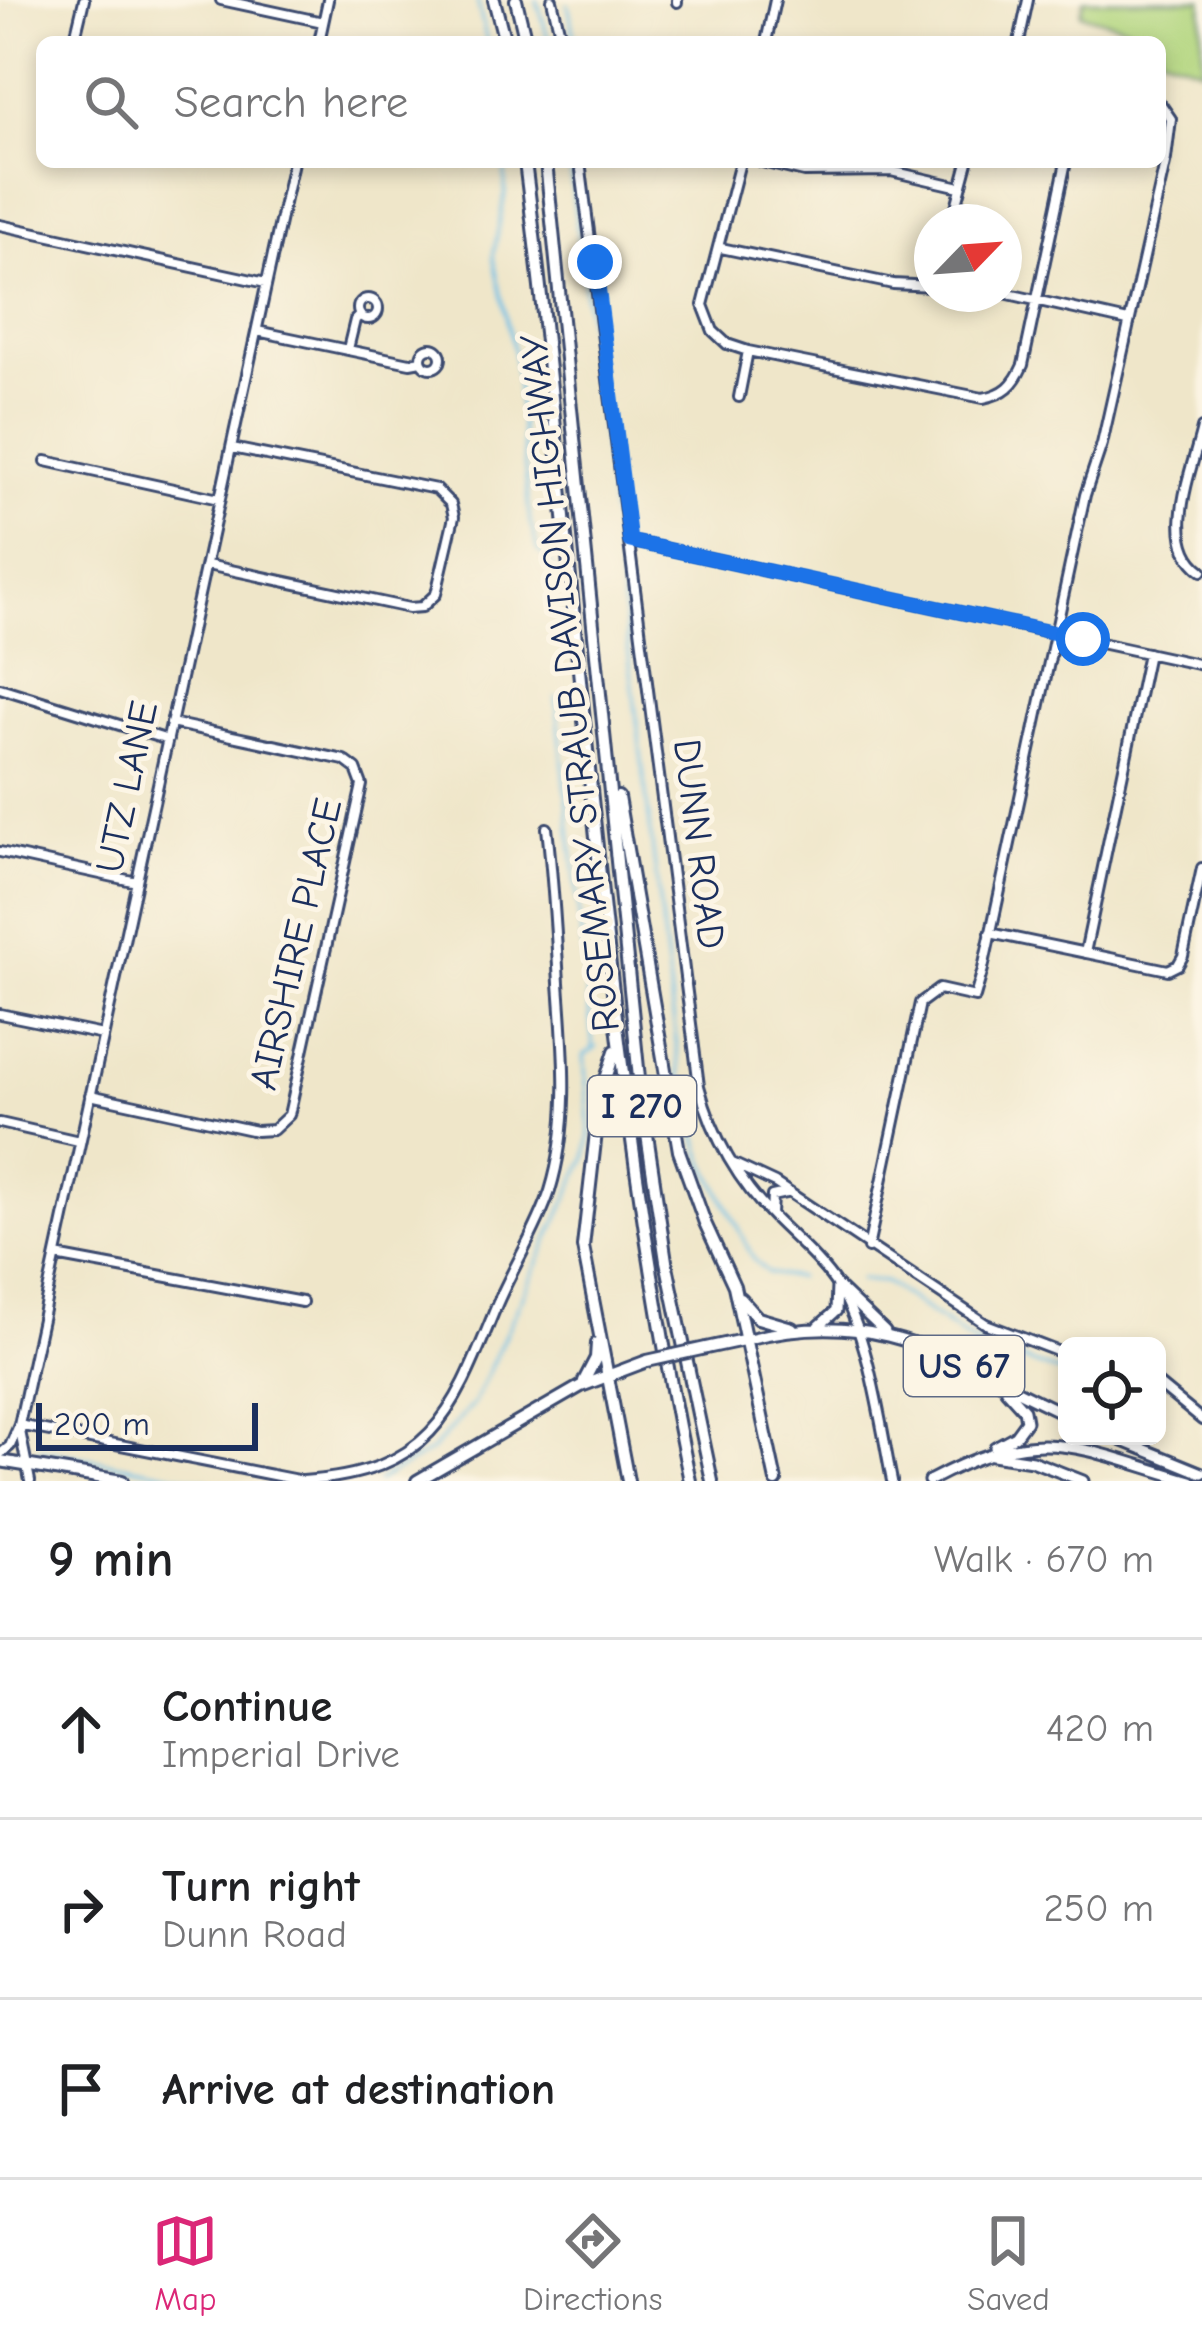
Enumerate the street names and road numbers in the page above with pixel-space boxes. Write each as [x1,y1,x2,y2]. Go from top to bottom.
street label: ROSEMARY STRAUB DAVISON HIGHWAY [511,332,629,1034]
street label: UTZ LANE [87,697,167,877]
street label: DUNN ROAD [664,736,734,952]
street label: AIRSHIRE PLACE [241,794,351,1094]
road number: I 270 [588,1076,696,1136]
road number: US 67 [904,1336,1024,1396]

